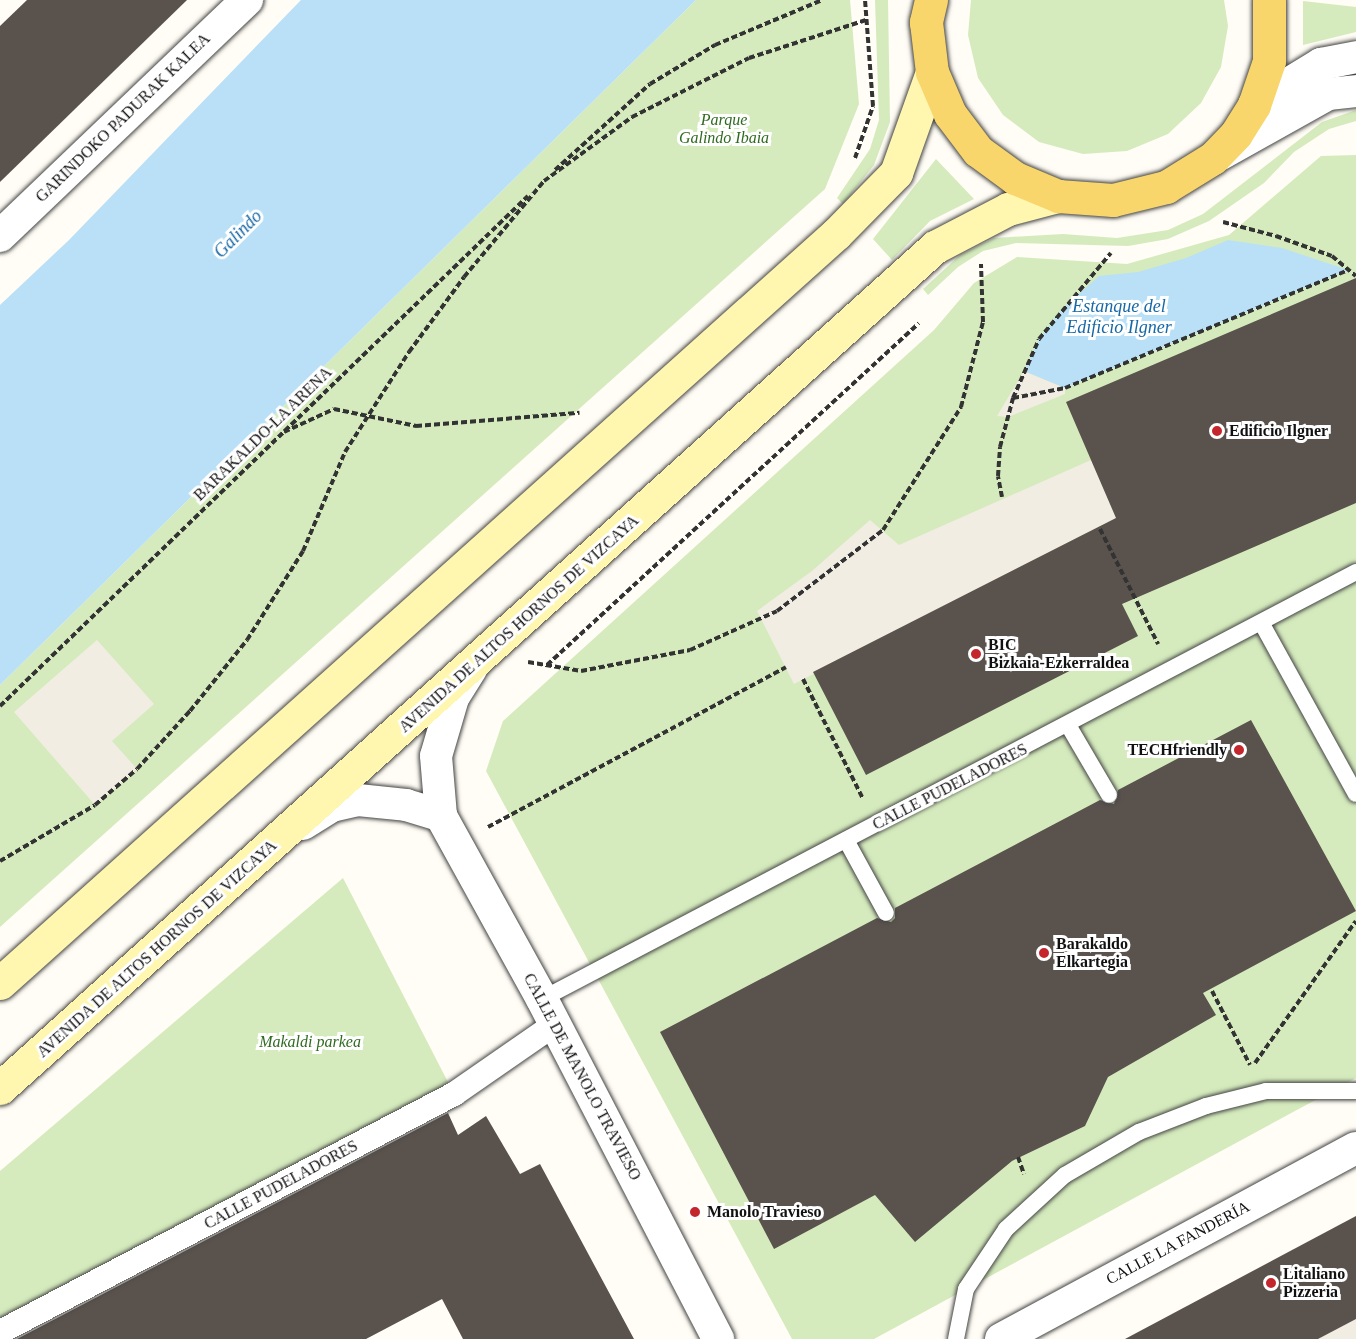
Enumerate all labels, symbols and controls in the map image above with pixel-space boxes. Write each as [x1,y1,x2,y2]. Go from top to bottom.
street label: GARINDOKO PADURAK KALEA [32,29,214,207]
park label: Parque Galindo Ibaia [679,110,769,148]
water label: Galindo [210,206,266,262]
water label: Estanque del Edificio Ilgner [1066,296,1172,338]
street label: BARAKALDO-LA ARENA [189,362,337,506]
place label: Edificio Ilgner [1229,421,1328,441]
marker: Edificio Ilgner [1210,424,1224,438]
street label: AVENIDA DE ALTOS HORNOS DE VIZCAYA [394,511,644,737]
place label: BIC Bizkaia-Ezkerraldea [988,635,1129,673]
marker: BIC Bizkaia-Ezkerraldea [969,647,983,661]
street label: CALLE PUDELADORES [869,740,1031,834]
place label: TECHfriendly [1127,740,1227,760]
marker: TECHfriendly [1232,743,1246,757]
street label: AVENIDA DE ALTOS HORNOS DE VIZCAYA [32,836,282,1062]
place label: Barakaldo Elkartegia [1056,934,1128,972]
marker: Barakaldo Elkartegia [1037,946,1051,960]
street label: CALLE DE MANOLO TRAVIESO [519,970,645,1184]
park label: Makaldi parkea [259,1032,361,1052]
street label: CALLE PUDELADORES [201,1136,361,1234]
street label: CALLE LA FANDERÍA [1103,1197,1253,1289]
place label: Manolo Travieso [707,1202,822,1222]
marker: Manolo Travieso [688,1205,702,1219]
place label: Litaliano Pizzeria [1283,1264,1345,1302]
marker: Litaliano Pizzeria [1264,1276,1278,1290]

